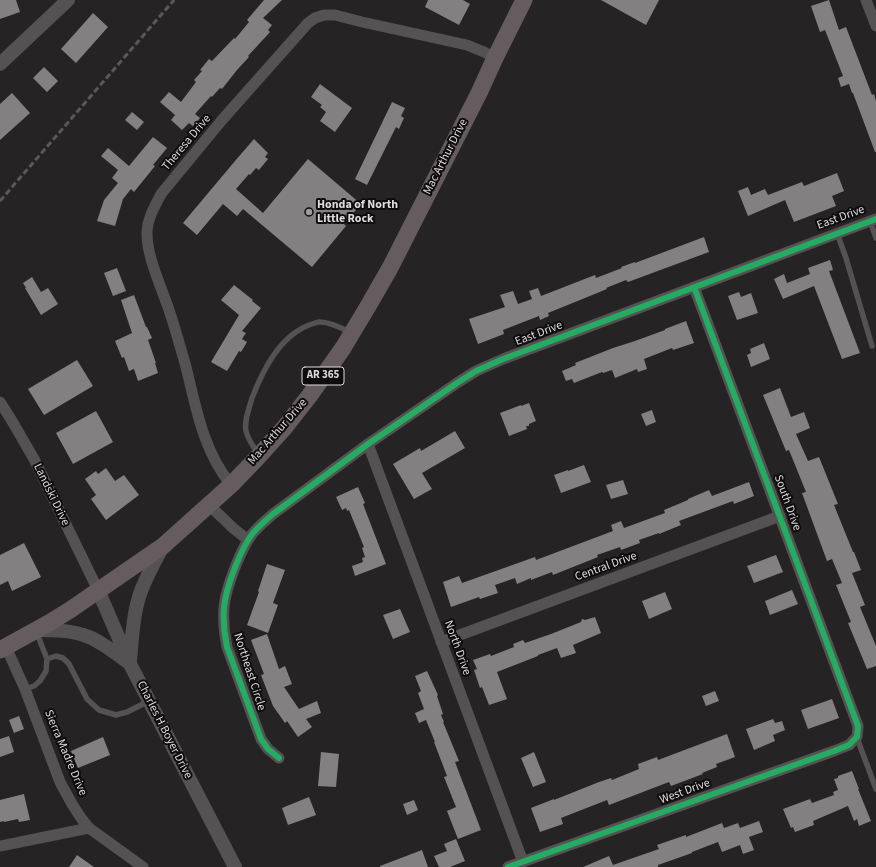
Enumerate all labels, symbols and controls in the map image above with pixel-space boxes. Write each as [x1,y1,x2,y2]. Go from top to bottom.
street label: Theresa Drive [160,112,214,174]
street label: Mac Arthur Drive [421,117,471,197]
place label: Honda of North Little Rock [317,198,398,226]
street label: East Drive [815,203,867,233]
marker: Honda of North Little Rock [304,207,314,217]
street label: East Drive [513,318,565,350]
road number: AR 365 [302,367,344,385]
street label: Mac Arthur Drive [245,396,311,468]
street label: Landski Drive [30,462,72,528]
street label: South Drive [770,473,804,533]
street label: Central Drive [573,549,639,585]
street label: North Drive [440,619,474,677]
street label: Northeast Circle [230,632,268,712]
street label: Charles H Boyer Drive [133,679,195,781]
street label: Sierra Madre Drive [40,708,90,798]
street label: West Drive [658,776,712,808]

